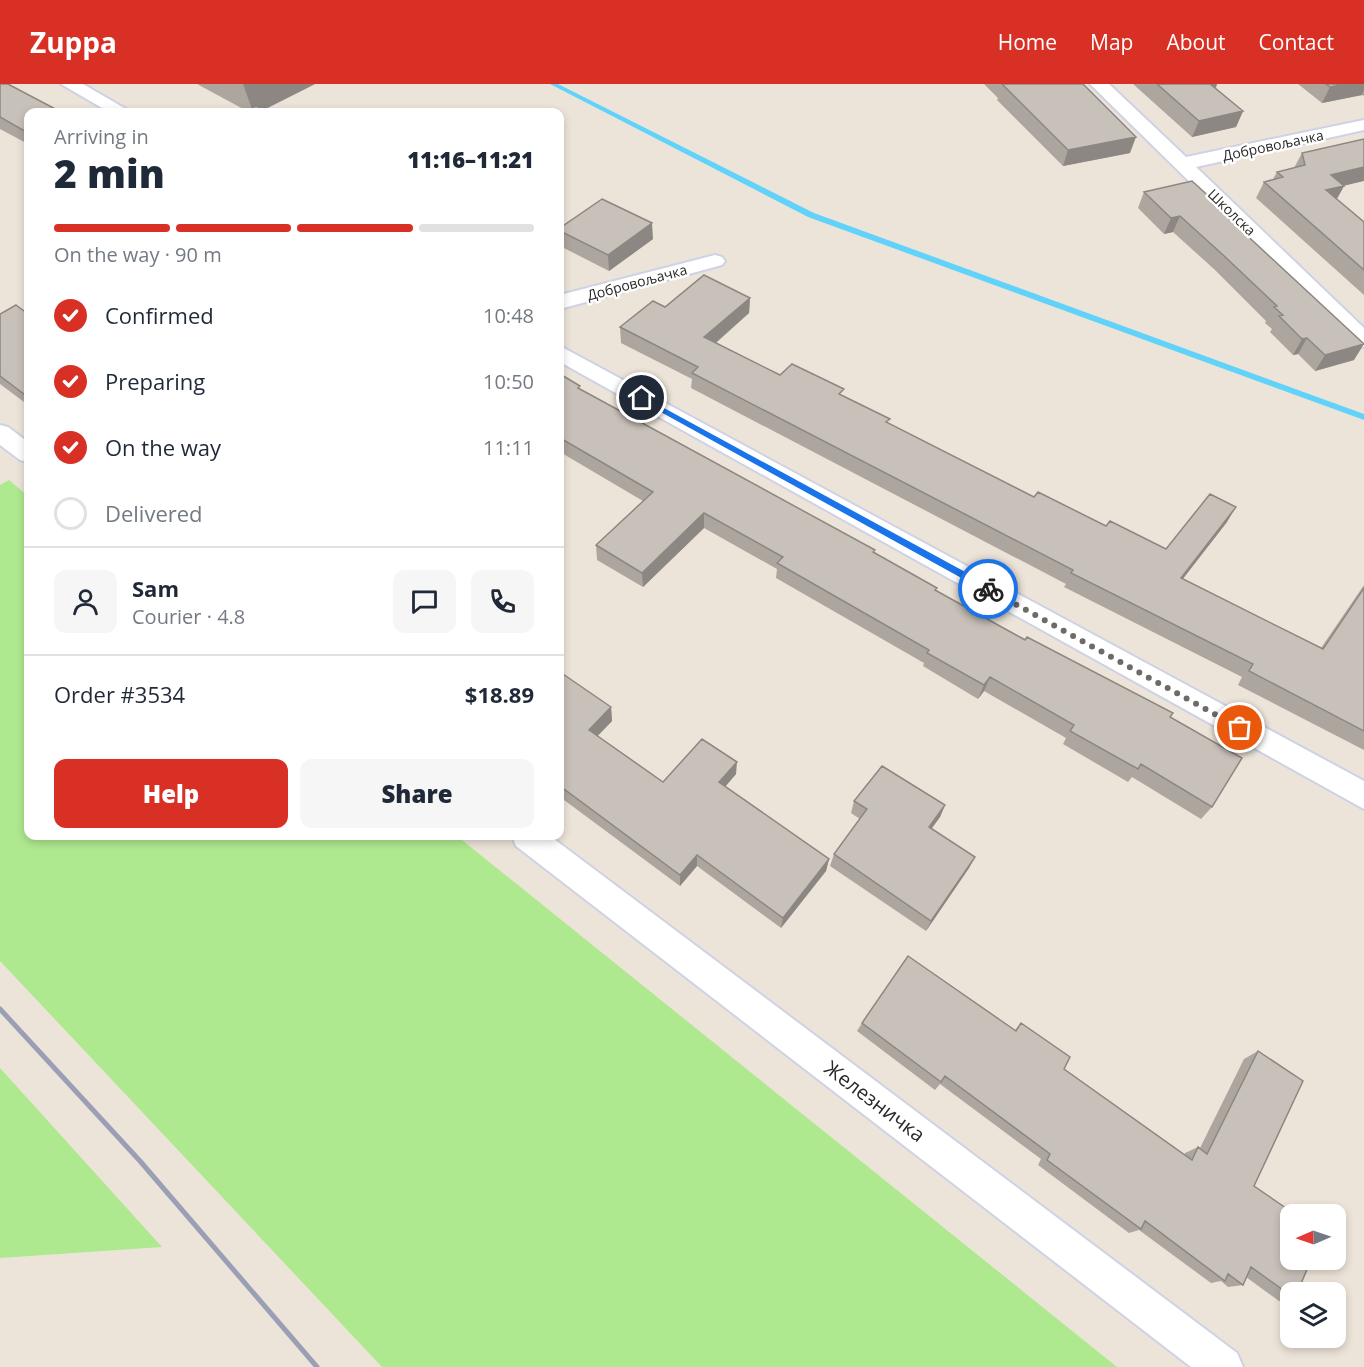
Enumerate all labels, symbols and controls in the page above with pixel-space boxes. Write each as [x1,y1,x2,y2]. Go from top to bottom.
text: Zuppa [30,23,117,61]
text: Home [998,28,1057,56]
text: Map [1090,28,1133,56]
text: About [1166,28,1226,56]
text: Contact [1259,28,1334,56]
text: Arriving in [54,123,149,150]
street label: Добровољачка [1221,125,1325,165]
text: 11:16–11:21 [407,144,534,174]
text: 2 min [54,146,165,199]
street label: Школска [1204,184,1260,240]
text: On the way · 90 m [54,241,222,268]
street label: Добровољачка [585,260,689,304]
icon: check [54,299,87,332]
text: Confirmed [105,300,214,330]
text: 10:48 [483,302,534,329]
icon: check [54,365,87,398]
text: Preparing [105,366,205,396]
text: 10:50 [483,368,534,395]
pin [616,372,667,423]
icon: home [625,381,658,414]
icon: check [54,431,87,464]
text: On the way [105,432,221,462]
text: 11:11 [483,434,534,461]
text: Delivered [105,498,203,528]
courier [958,559,1018,619]
button: person [54,570,117,633]
button: chat [393,570,456,633]
button: phone [471,570,534,633]
text: Sam [132,573,179,603]
icon: bike [972,573,1005,606]
text: Courier · 4.8 [132,603,245,630]
text: Order #3534 [54,679,185,709]
text: $18.89 [465,679,534,709]
pin [1214,702,1265,753]
icon: bag [1223,711,1256,744]
button: Help [54,759,288,828]
button: Share [300,759,534,828]
street label: Железничка [819,1054,931,1148]
north arrow [1280,1204,1346,1270]
map controls [1280,1204,1346,1348]
button: layers [1280,1282,1346,1348]

